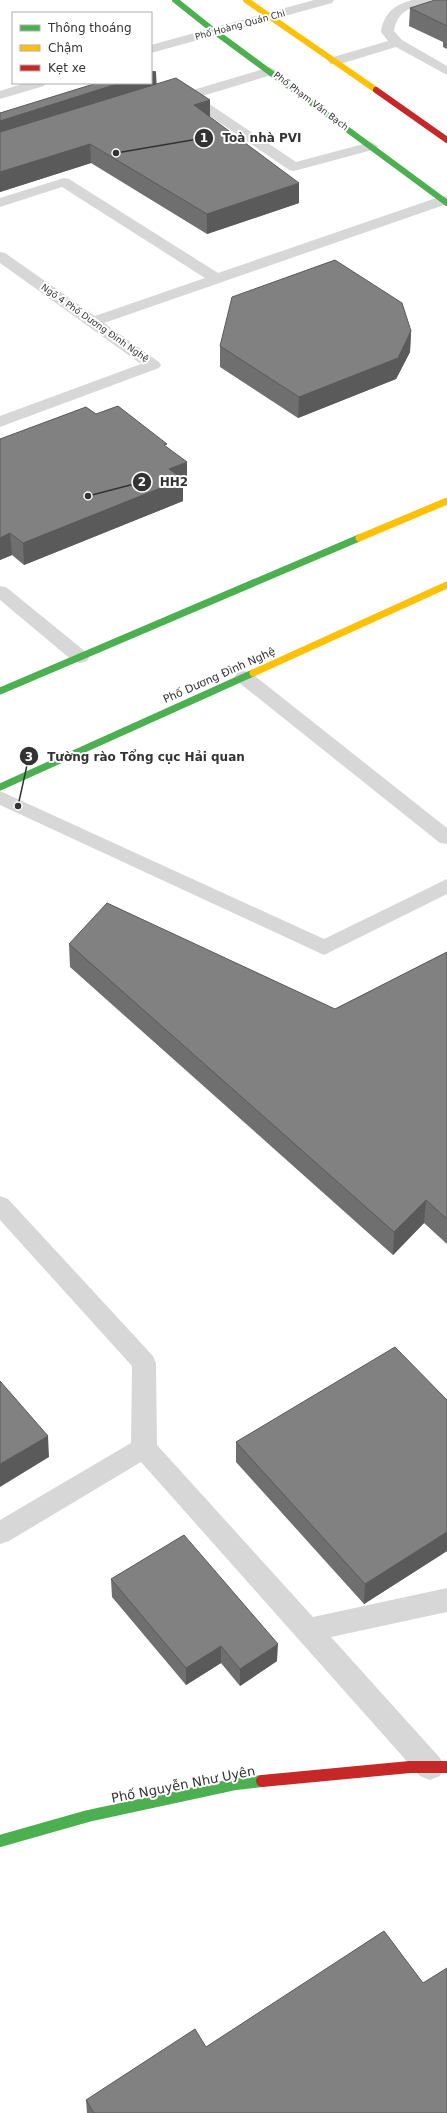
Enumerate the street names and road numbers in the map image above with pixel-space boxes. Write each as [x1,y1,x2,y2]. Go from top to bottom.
street label: Phố Hoàng Quán Chi [194,8,286,42]
street label: Phố Phạm Văn Bạch [271,70,350,133]
street label: Ngõ 4 Phố Dương Đình Nghệ [39,282,151,364]
street label: Phố Dương Đình Nghệ [161,645,278,706]
street label: Phố Nguyễn Như Uyên [110,1763,256,1806]

